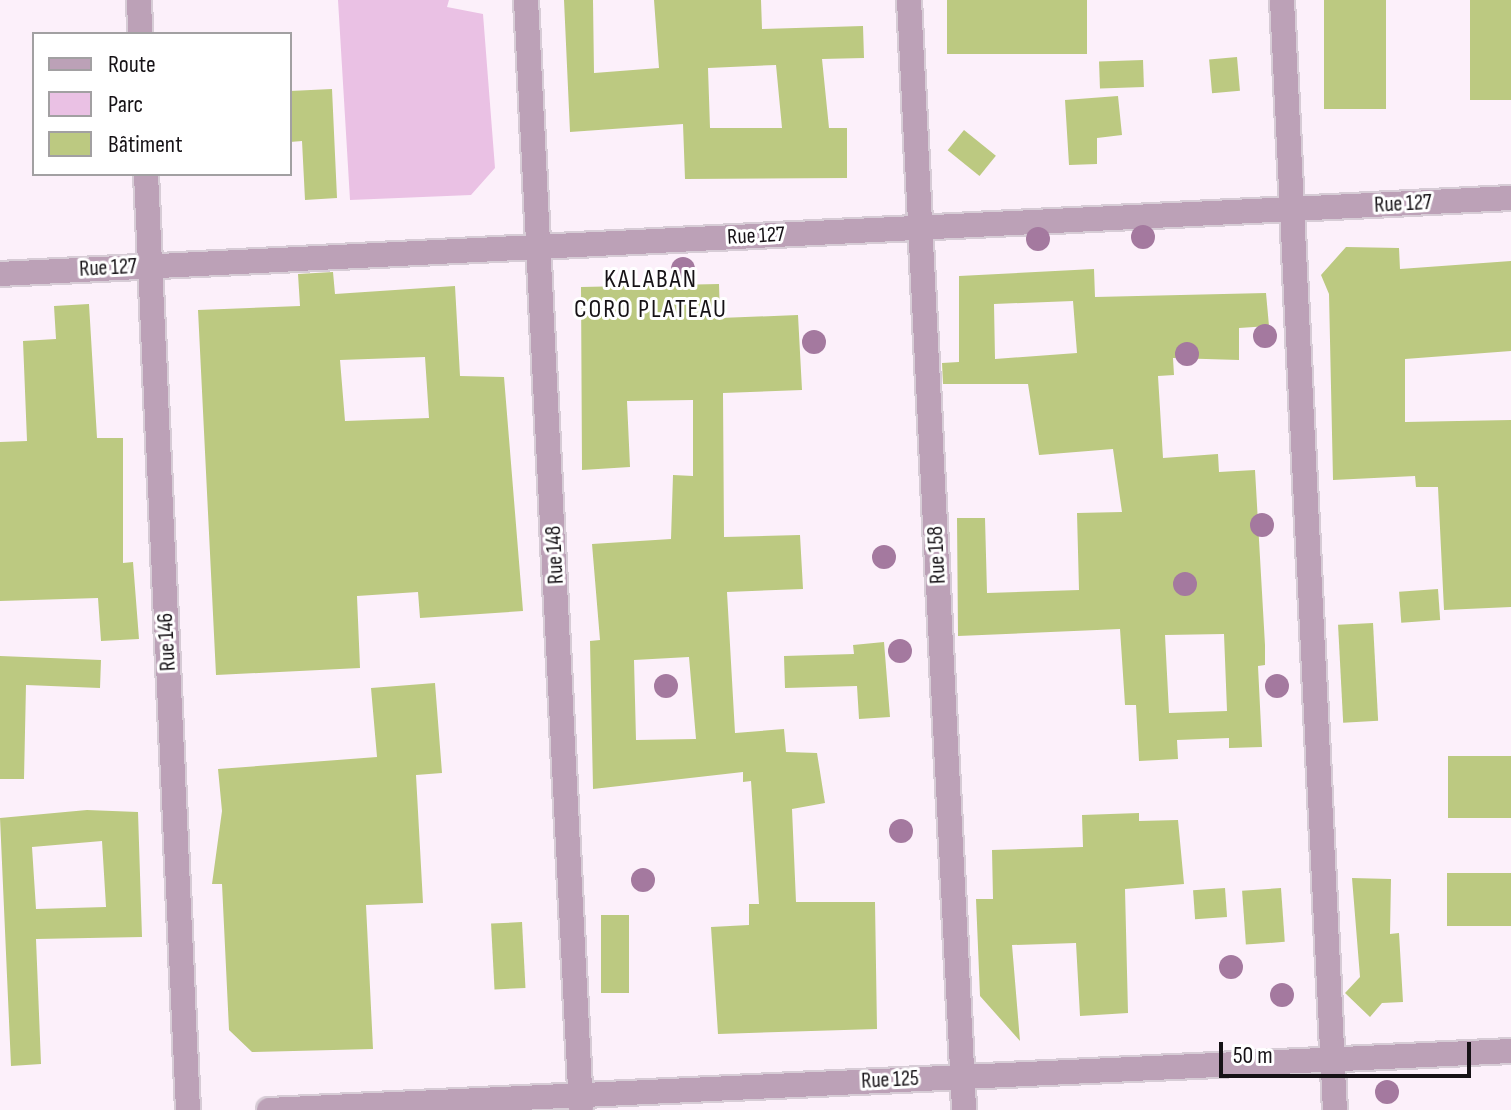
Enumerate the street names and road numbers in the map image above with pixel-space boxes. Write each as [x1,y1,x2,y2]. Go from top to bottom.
street label: Rue 127 [1374,189,1432,219]
street label: Rue 127 [727,221,785,251]
street label: Rue 127 [79,253,137,283]
street label: Rue 148 [540,525,570,585]
street label: Rue 158 [922,525,952,585]
street label: Rue 146 [152,612,182,672]
street label: Rue 125 [861,1065,919,1095]

